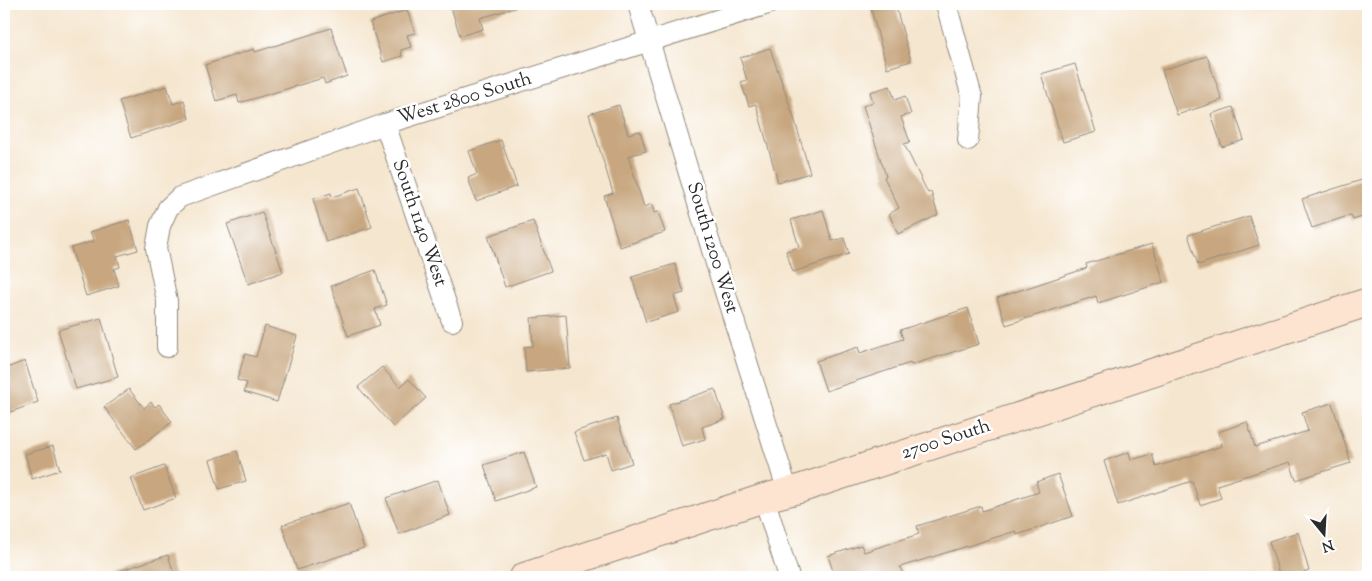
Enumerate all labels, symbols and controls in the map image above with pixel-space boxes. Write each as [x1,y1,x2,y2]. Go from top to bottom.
street label: West 2800 South [395,66,535,132]
street label: South 1140 West [385,156,454,291]
street label: South 1200 West [679,179,745,317]
street label: 2700 South [898,413,994,467]
north arrow [1300,508,1350,558]
text: N [1319,533,1336,556]

